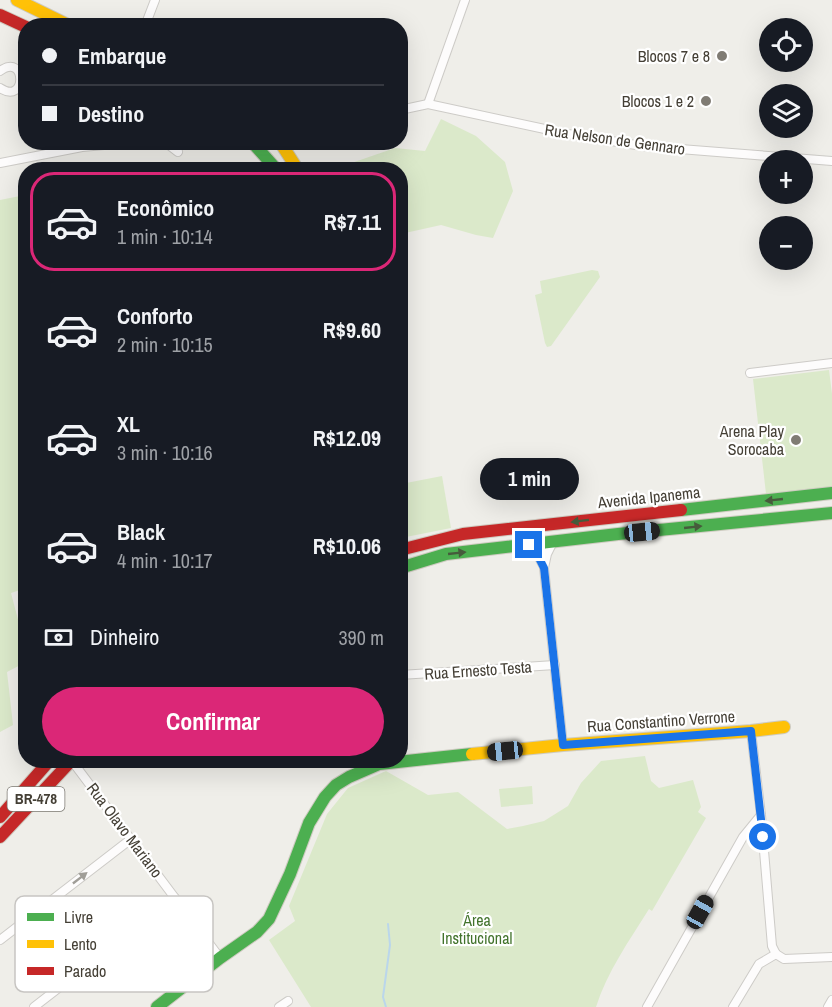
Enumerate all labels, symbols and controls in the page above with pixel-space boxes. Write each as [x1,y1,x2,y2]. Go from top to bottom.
map controls [759,18,813,270]
button: locate [759,18,813,72]
text: Embarque [78,41,166,71]
place label: Blocos 7 e 8 [638,45,710,67]
marker: Blocos 7 e 8 [715,49,729,63]
button: layers [759,84,813,138]
place label: Blocos 1 e 2 [622,90,694,112]
marker: Blocos 1 e 2 [699,94,713,108]
text: Destino [78,99,144,129]
street label: Rua Nelson de Gennaro [543,118,687,160]
button: + [759,150,813,204]
text: Econômico [117,193,214,223]
icon: car [45,195,99,249]
text: R$7.11 [324,207,381,237]
button: − [759,216,813,270]
text: 1 min · 10:14 [117,223,213,250]
text: Conforto [117,301,193,331]
icon: car [45,303,99,357]
text: R$9.60 [323,315,381,345]
text: 2 min · 10:15 [117,331,213,358]
text: XL [117,409,140,439]
icon: car [45,411,99,465]
place label: Arena Play Sorocaba [719,420,785,460]
text: R$12.09 [313,423,381,453]
marker: Arena Play Sorocaba [789,433,803,447]
text: 3 min · 10:16 [117,439,213,466]
callout: 1 min [480,458,578,500]
text: 1 min [508,465,551,492]
street label: Avenida Ipanema [596,481,702,513]
one-way arrow [764,495,783,504]
one-way arrow [570,516,589,526]
text: Black [117,517,165,547]
icon: car [45,519,99,573]
car [623,521,661,543]
one-way arrow [683,522,702,532]
text: R$10.06 [313,531,381,561]
route end [515,531,542,558]
text: 4 min · 10:17 [117,547,213,574]
one-way arrow [448,548,467,558]
icon: cash [42,621,75,654]
text: Dinheiro [90,622,159,652]
text: 390 m [338,624,384,651]
street label: Rua Ernesto Testa [424,655,533,685]
button: Confirmar [42,687,384,756]
street label: Rua Constantino Verrone [586,705,736,737]
car [486,740,524,762]
street label: Rua Olavo Mariano [82,778,168,882]
road number: BR-478 [8,787,64,811]
route start [749,823,776,850]
one-way arrow [72,873,87,885]
car [683,892,717,932]
legend [15,896,213,992]
text: Livre [64,906,93,928]
park label: Área Institucional [442,909,512,949]
text: Lento [64,933,97,955]
text: Parado [64,960,106,982]

